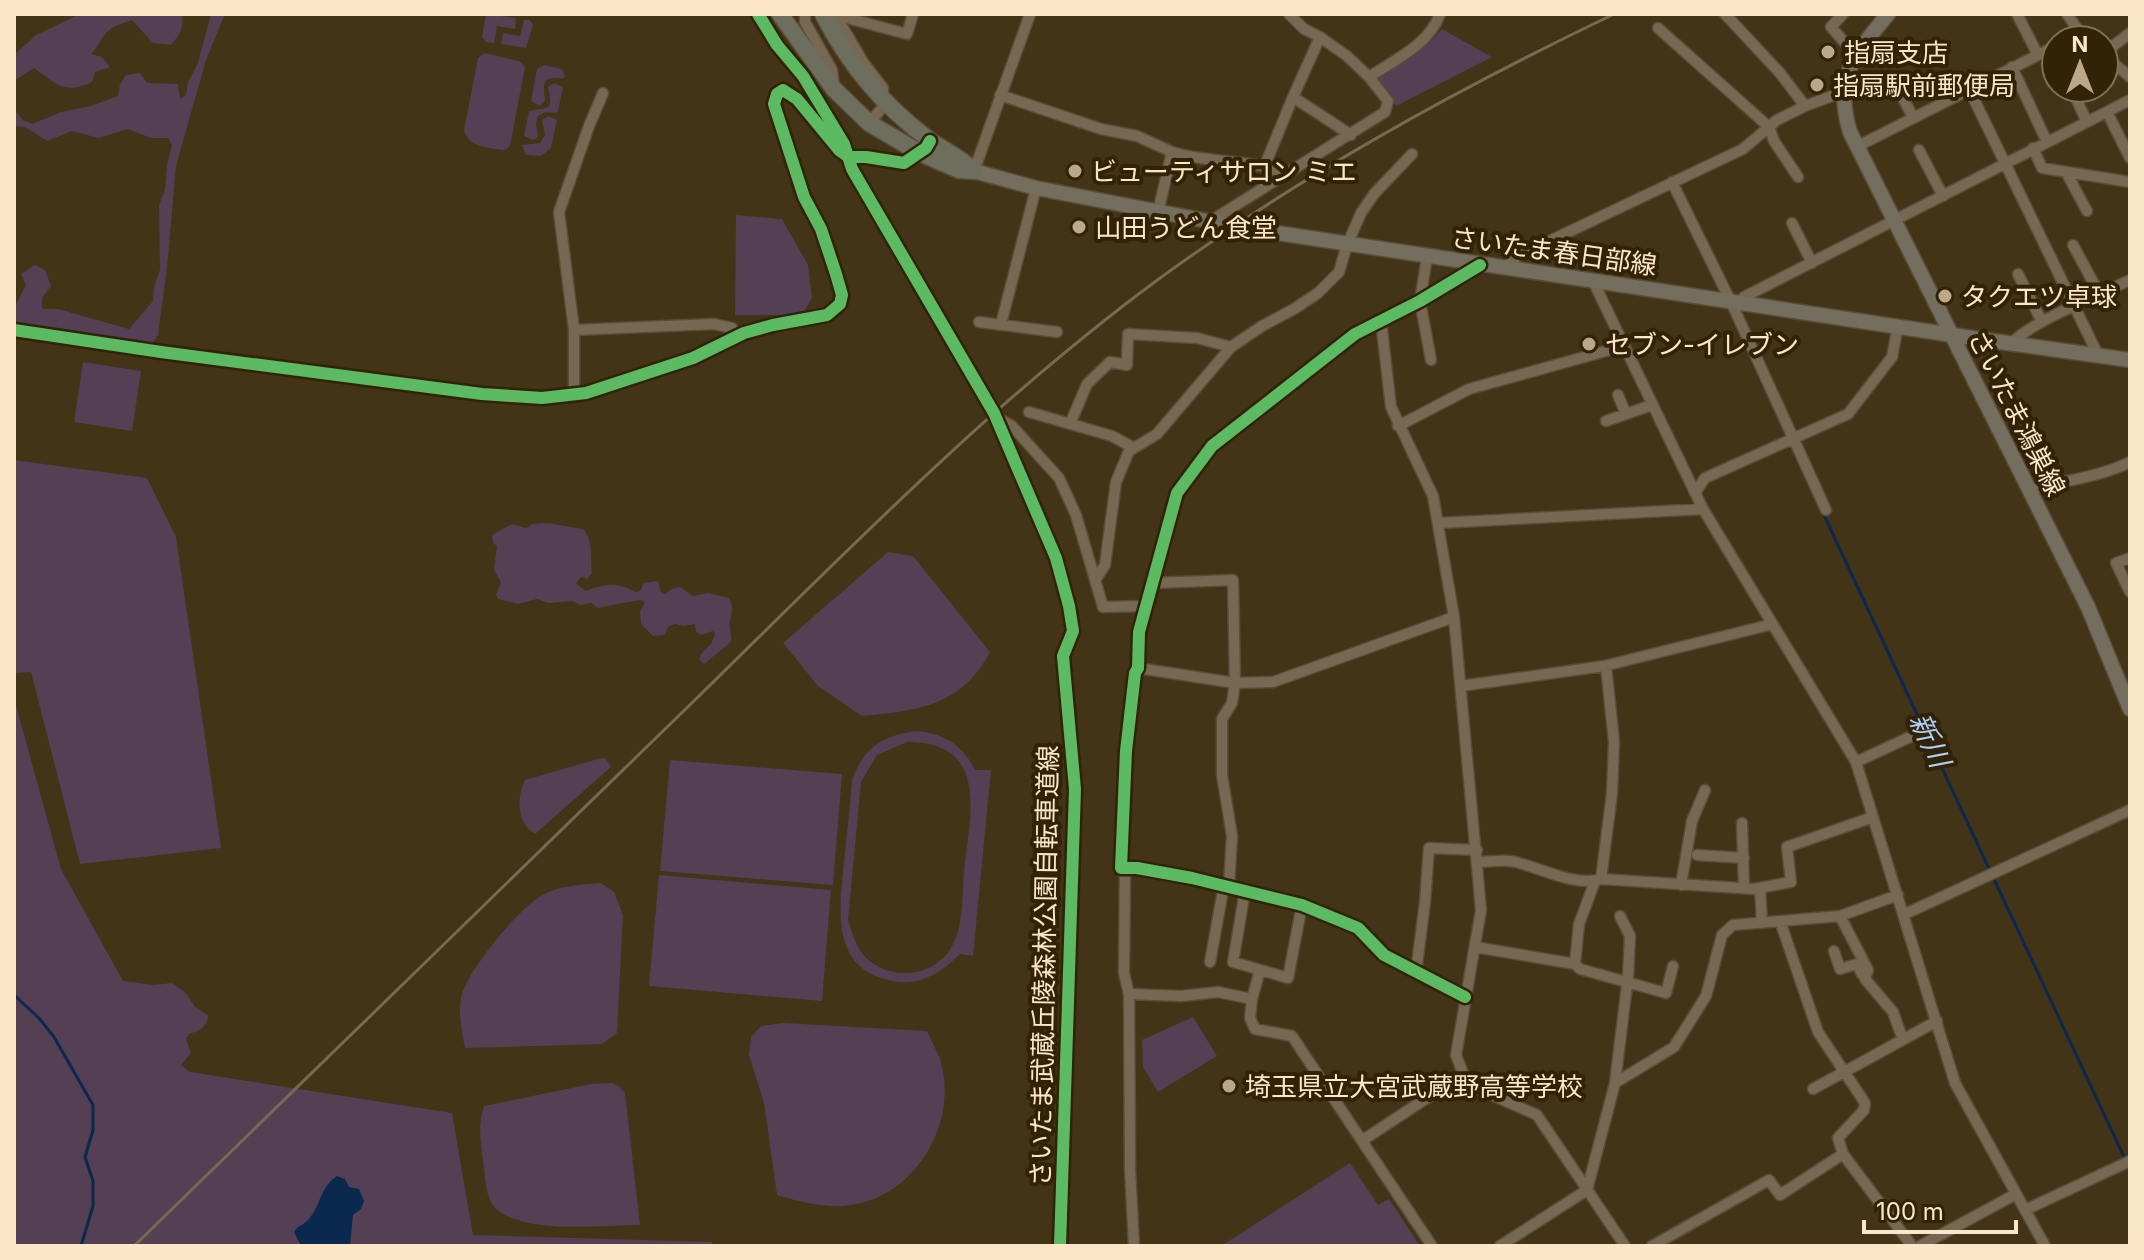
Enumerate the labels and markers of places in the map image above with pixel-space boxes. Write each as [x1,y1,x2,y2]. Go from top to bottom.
place label: 指扇支店 [1844,37,1948,68]
marker: 指扇支店 [1819,43,1837,61]
place label: 指扇駅前郵便局 [1833,70,2015,101]
marker: 指扇駅前郵便局 [1808,76,1826,94]
place label: ビューティサロン ミエ [1091,156,1357,187]
marker: ビューティサロン ミエ [1066,162,1084,180]
place label: 山田うどん食堂 [1095,212,1277,243]
marker: 山田うどん食堂 [1070,218,1088,236]
place label: タクエツ卓球 [1961,281,2117,312]
marker: タクエツ卓球 [1936,287,1954,305]
place label: セブン-イレブン [1605,329,1799,360]
marker: セブン-イレブン [1580,335,1598,353]
place label: 埼玉県立大宮武蔵野高等学校 [1245,1071,1583,1102]
marker: 埼玉県立大宮武蔵野高等学校 [1220,1077,1238,1095]

